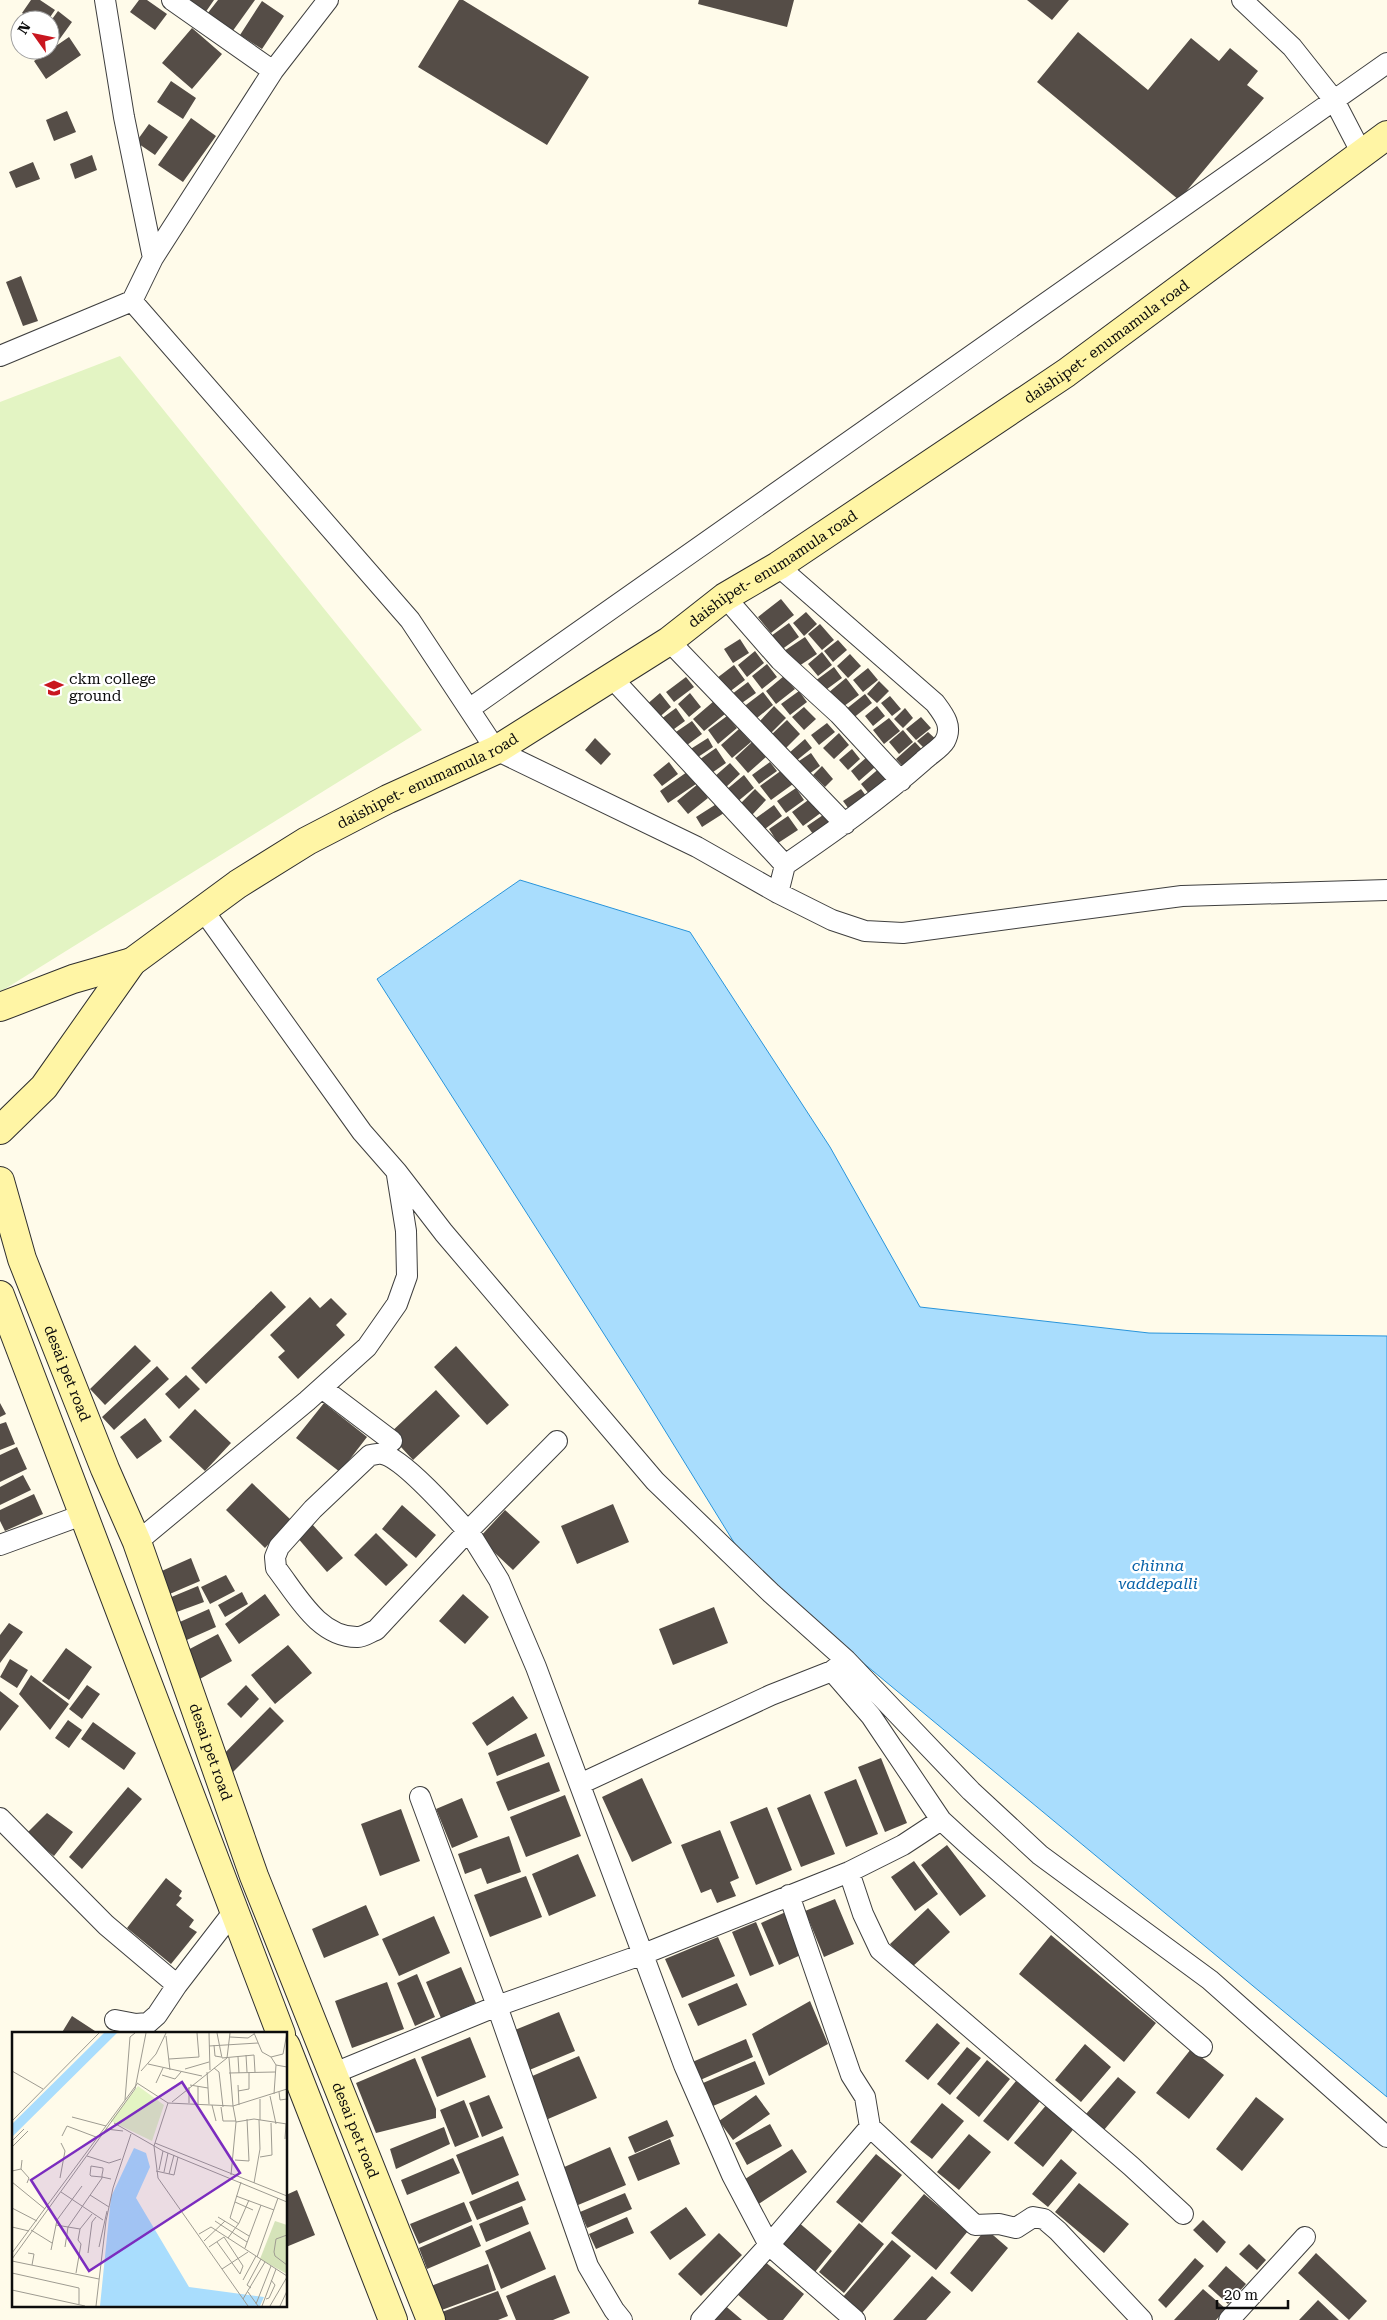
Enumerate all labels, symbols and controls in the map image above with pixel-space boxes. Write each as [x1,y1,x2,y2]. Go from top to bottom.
north arrow [10,10,60,60]
text: N [14,19,34,37]
street label: daishipet- enumamula road [1021,276,1193,408]
street label: daishipet- enumamula road [684,506,861,632]
place label: ckm college ground [69,670,156,705]
school or university icon: ckm college ground [43,677,65,699]
street label: daishipet- enumamula road [334,729,522,833]
street label: desai pet road [40,1323,94,1424]
water label: chinna vaddepalli [1118,1556,1198,1593]
street label: desai pet road [185,1701,236,1803]
inset map [12,2032,288,2308]
street label: desai pet road [328,2079,383,2181]
scale bar [1217,2278,1288,2310]
text: 20 m [1224,2286,1259,2304]

